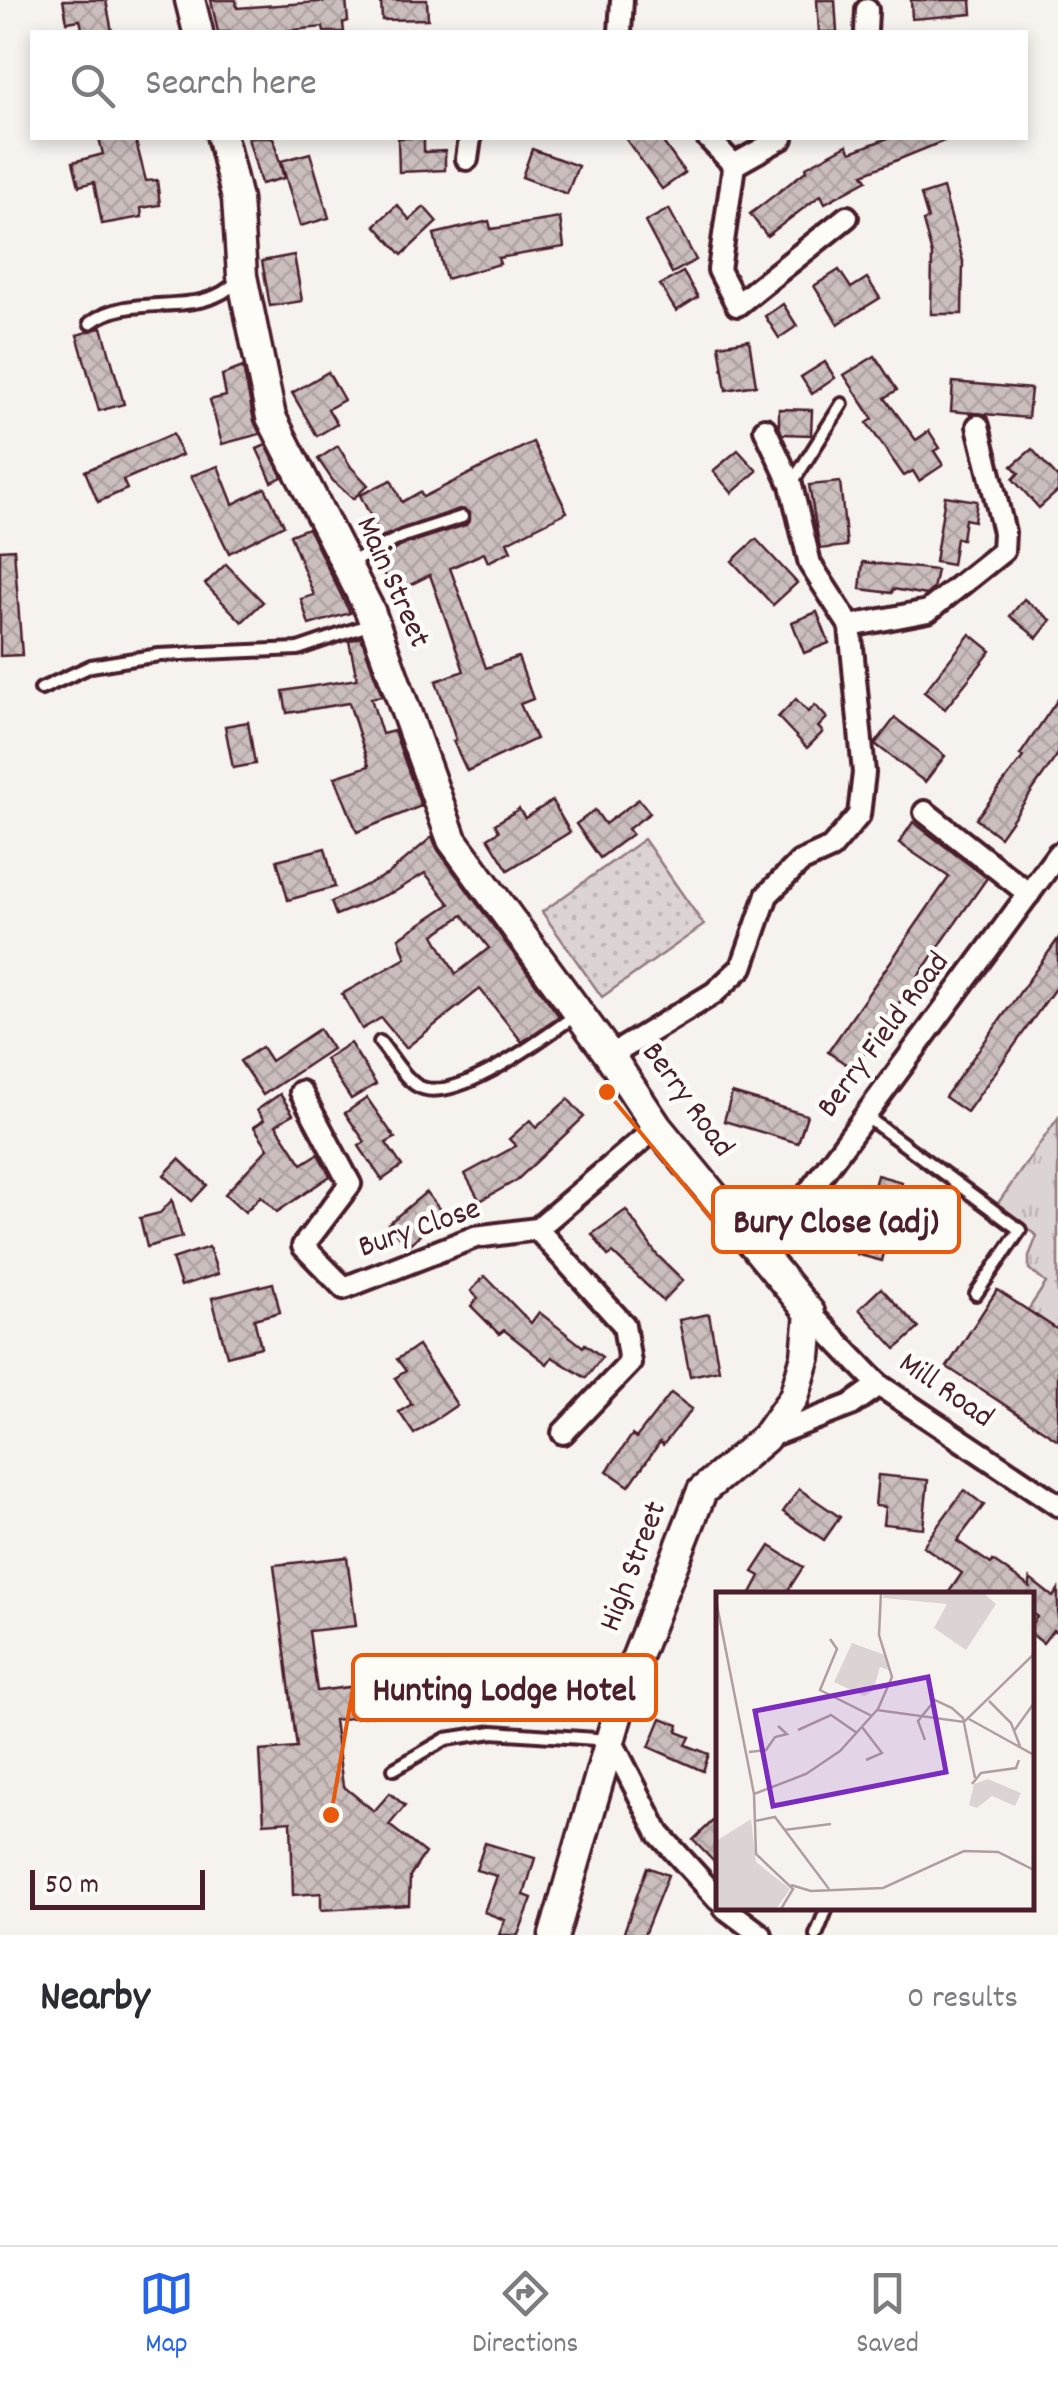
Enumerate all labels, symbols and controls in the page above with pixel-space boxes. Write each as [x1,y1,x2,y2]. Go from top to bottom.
search box [30,30,1028,140]
icon: search [65,58,120,113]
text: Search here [145,58,317,113]
street label: Main Street [342,510,440,656]
street label: Berry Field Road [807,943,963,1129]
street label: Berry Road [628,1034,744,1168]
callout: Bury Close (adj) [713,1187,959,1252]
street label: Bury Close [353,1188,487,1272]
text: Bury Close (adj) [733,1200,939,1250]
street label: Mill Road [888,1342,1002,1442]
street label: High Street [589,1495,681,1639]
inset map [716,1592,1033,1910]
callout: Hunting Lodge Hotel [353,1655,656,1720]
text: Hunting Lodge Hotel [372,1668,636,1718]
scale bar [30,1865,205,1910]
text: 50 m [45,1867,99,1907]
text: Nearby [40,1970,150,2030]
text: 0 results [907,1977,1018,2023]
tab: Map [139,2266,194,2366]
tab: Directions [472,2266,578,2366]
tab: Saved [856,2266,919,2366]

